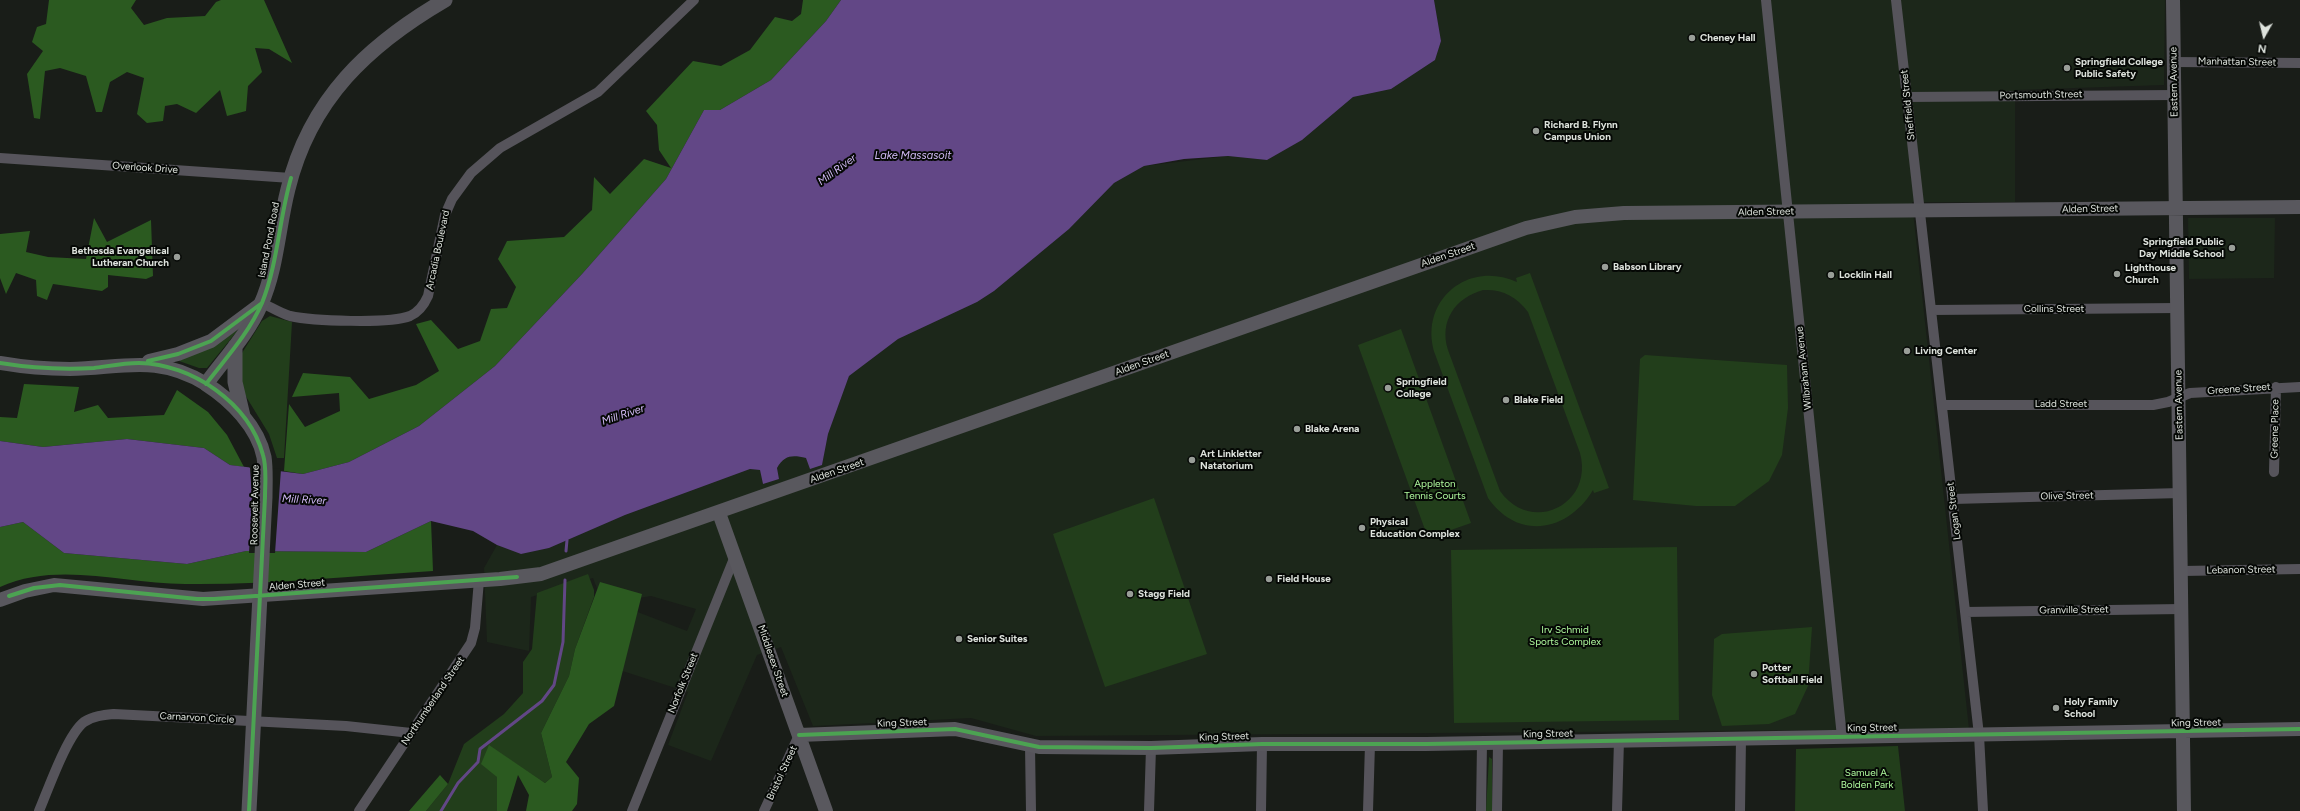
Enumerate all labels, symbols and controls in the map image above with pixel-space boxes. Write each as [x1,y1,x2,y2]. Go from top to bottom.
north arrow [2244,16,2284,56]
place label: Cheney Hall [1700,32,1755,44]
marker: Cheney Hall [1687,33,1697,43]
text: N [2257,41,2267,55]
street label: Eastern Avenue [2167,47,2181,117]
street label: Manhattan Street [2198,55,2276,69]
place label: Springfield College Public Safety [2075,56,2163,80]
marker: Springfield College Public Safety [2062,63,2072,73]
street label: Sheffield Street [1898,69,1918,141]
street label: Portsmouth Street [1999,88,2083,102]
place label: Richard B. Flynn Campus Union [1544,119,1618,142]
marker: Richard B. Flynn Campus Union [1531,126,1541,136]
water label: Lake Massasoit [874,149,952,163]
water label: Mill River [815,152,859,188]
street label: Overlook Drive [112,160,178,176]
street label: Island Pond Road [256,201,282,279]
street label: Alden Street [2062,203,2118,215]
street label: Alden Street [1738,206,1794,218]
street label: Arcadia Boulevard [424,209,452,291]
place label: Springfield Public Day Middle School [2139,236,2224,260]
street label: Alden Street [1419,240,1477,270]
marker: Springfield Public Day Middle School [2227,243,2237,253]
place label: Bethesda Evangelical Lutheran Church [72,245,169,268]
marker: Bethesda Evangelical Lutheran Church [172,252,182,262]
place label: Babson Library [1613,261,1682,273]
marker: Babson Library [1600,262,1610,272]
place label: Lighthouse Church [2125,262,2176,286]
place label: Locklin Hall [1839,269,1892,281]
marker: Lighthouse Church [2112,269,2122,279]
marker: Locklin Hall [1826,270,1836,280]
street label: Collins Street [2024,303,2084,315]
street label: Wilbraham Avenue [1794,326,1814,410]
place label: Living Center [1915,345,1977,357]
marker: Living Center [1902,346,1912,356]
street label: Alden Street [1113,348,1171,378]
street label: Eastern Avenue [2172,370,2186,440]
place label: Springfield College [1396,376,1447,400]
street label: Greene Street [2207,381,2271,397]
marker: Springfield College [1383,383,1393,393]
place label: Blake Field [1514,394,1563,406]
marker: Blake Field [1501,395,1511,405]
street label: Ladd Street [2035,398,2087,410]
street label: Greene Place [2268,399,2282,459]
water label: Mill River [600,402,646,428]
place label: Blake Arena [1305,423,1359,435]
marker: Blake Arena [1292,424,1302,434]
place label: Art Linkletter Natatorium [1200,448,1262,472]
marker: Art Linkletter Natatorium [1187,455,1197,465]
street label: Alden Street [808,456,866,486]
street label: Roosevelt Avenue [248,465,262,545]
park label: Appleton Tennis Courts [1404,478,1466,502]
street label: Logan Street [1945,481,1963,541]
street label: Olive Street [2040,490,2094,502]
water label: Mill River [282,492,326,508]
place label: Physical Education Complex [1370,516,1460,540]
marker: Physical Education Complex [1357,523,1367,533]
street label: Lebanon Street [2206,563,2276,577]
place label: Field House [1277,573,1331,585]
marker: Field House [1264,574,1274,584]
street label: Alden Street [268,577,326,593]
place label: Stagg Field [1138,588,1190,600]
marker: Stagg Field [1125,589,1135,599]
street label: Granville Street [2039,603,2109,617]
street label: Middlesex Street [755,623,791,699]
park label: Irv Schmid Sports Complex [1529,624,1601,648]
place label: Senior Suites [967,633,1027,645]
marker: Senior Suites [954,634,964,644]
street label: Norfolk Street [665,651,701,715]
street label: Northumberland Street [399,654,467,748]
place label: Potter Softball Field [1762,662,1823,686]
marker: Potter Softball Field [1749,669,1759,679]
place label: Holy Family School [2064,696,2118,720]
marker: Holy Family School [2051,703,2061,713]
street label: Carnarvon Circle [159,710,235,726]
street label: King Street [877,716,927,730]
street label: King Street [2171,717,2221,729]
street label: King Street [1847,722,1897,734]
street label: King Street [1523,728,1573,740]
street label: King Street [1199,730,1249,744]
street label: Bristol Street [764,744,800,802]
park label: Samuel A. Bolden Park [1841,767,1893,790]

